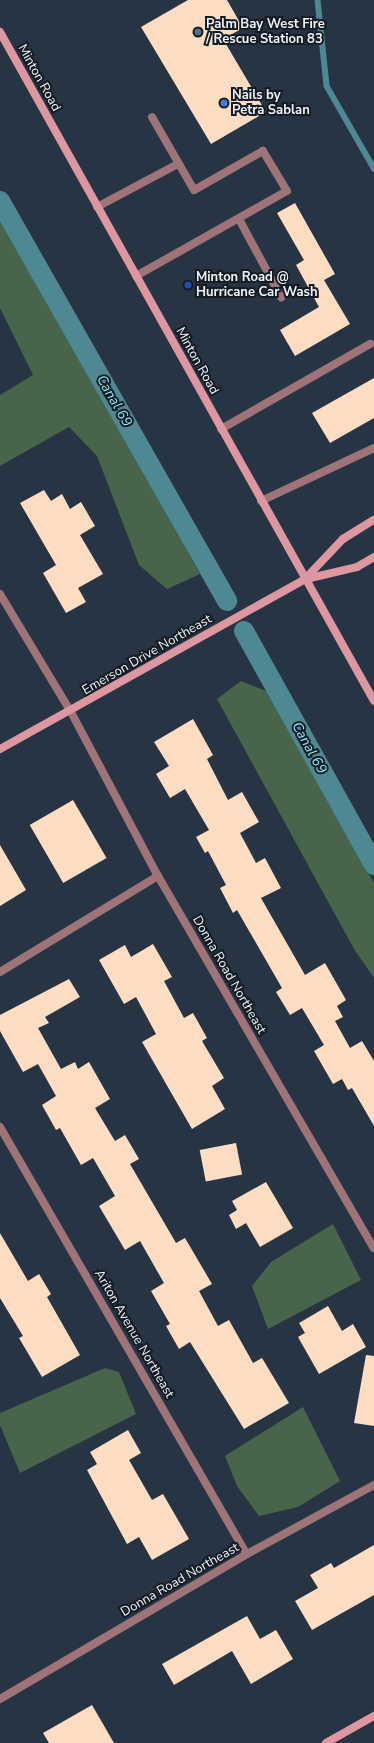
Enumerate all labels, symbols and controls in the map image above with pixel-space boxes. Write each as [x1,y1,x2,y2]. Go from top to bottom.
place label: Palm Bay West Fire / Rescue Station 83 [206,17,325,48]
marker: Palm Bay West Fire / Rescue Station 83 [193,27,203,37]
street label: Minton Road [14,42,64,114]
place label: Nails by Petra Sablan [232,88,310,119]
marker: Nails by Petra Sablan [219,98,229,108]
place label: Minton Road @ Hurricane Car Wash [196,270,318,301]
marker: Minton Road @ Hurricane Car Wash [183,280,193,290]
street label: Minton Road [172,325,222,397]
water label: Canal 69 [93,372,135,430]
street label: Emerson Drive Northeast [79,612,215,698]
water label: Canal 69 [288,719,330,777]
street label: Donna Road Northeast [189,913,269,1037]
street label: Ariton Avenue Northeast [91,1267,177,1401]
street label: Donna Road Northeast [118,1540,242,1620]

